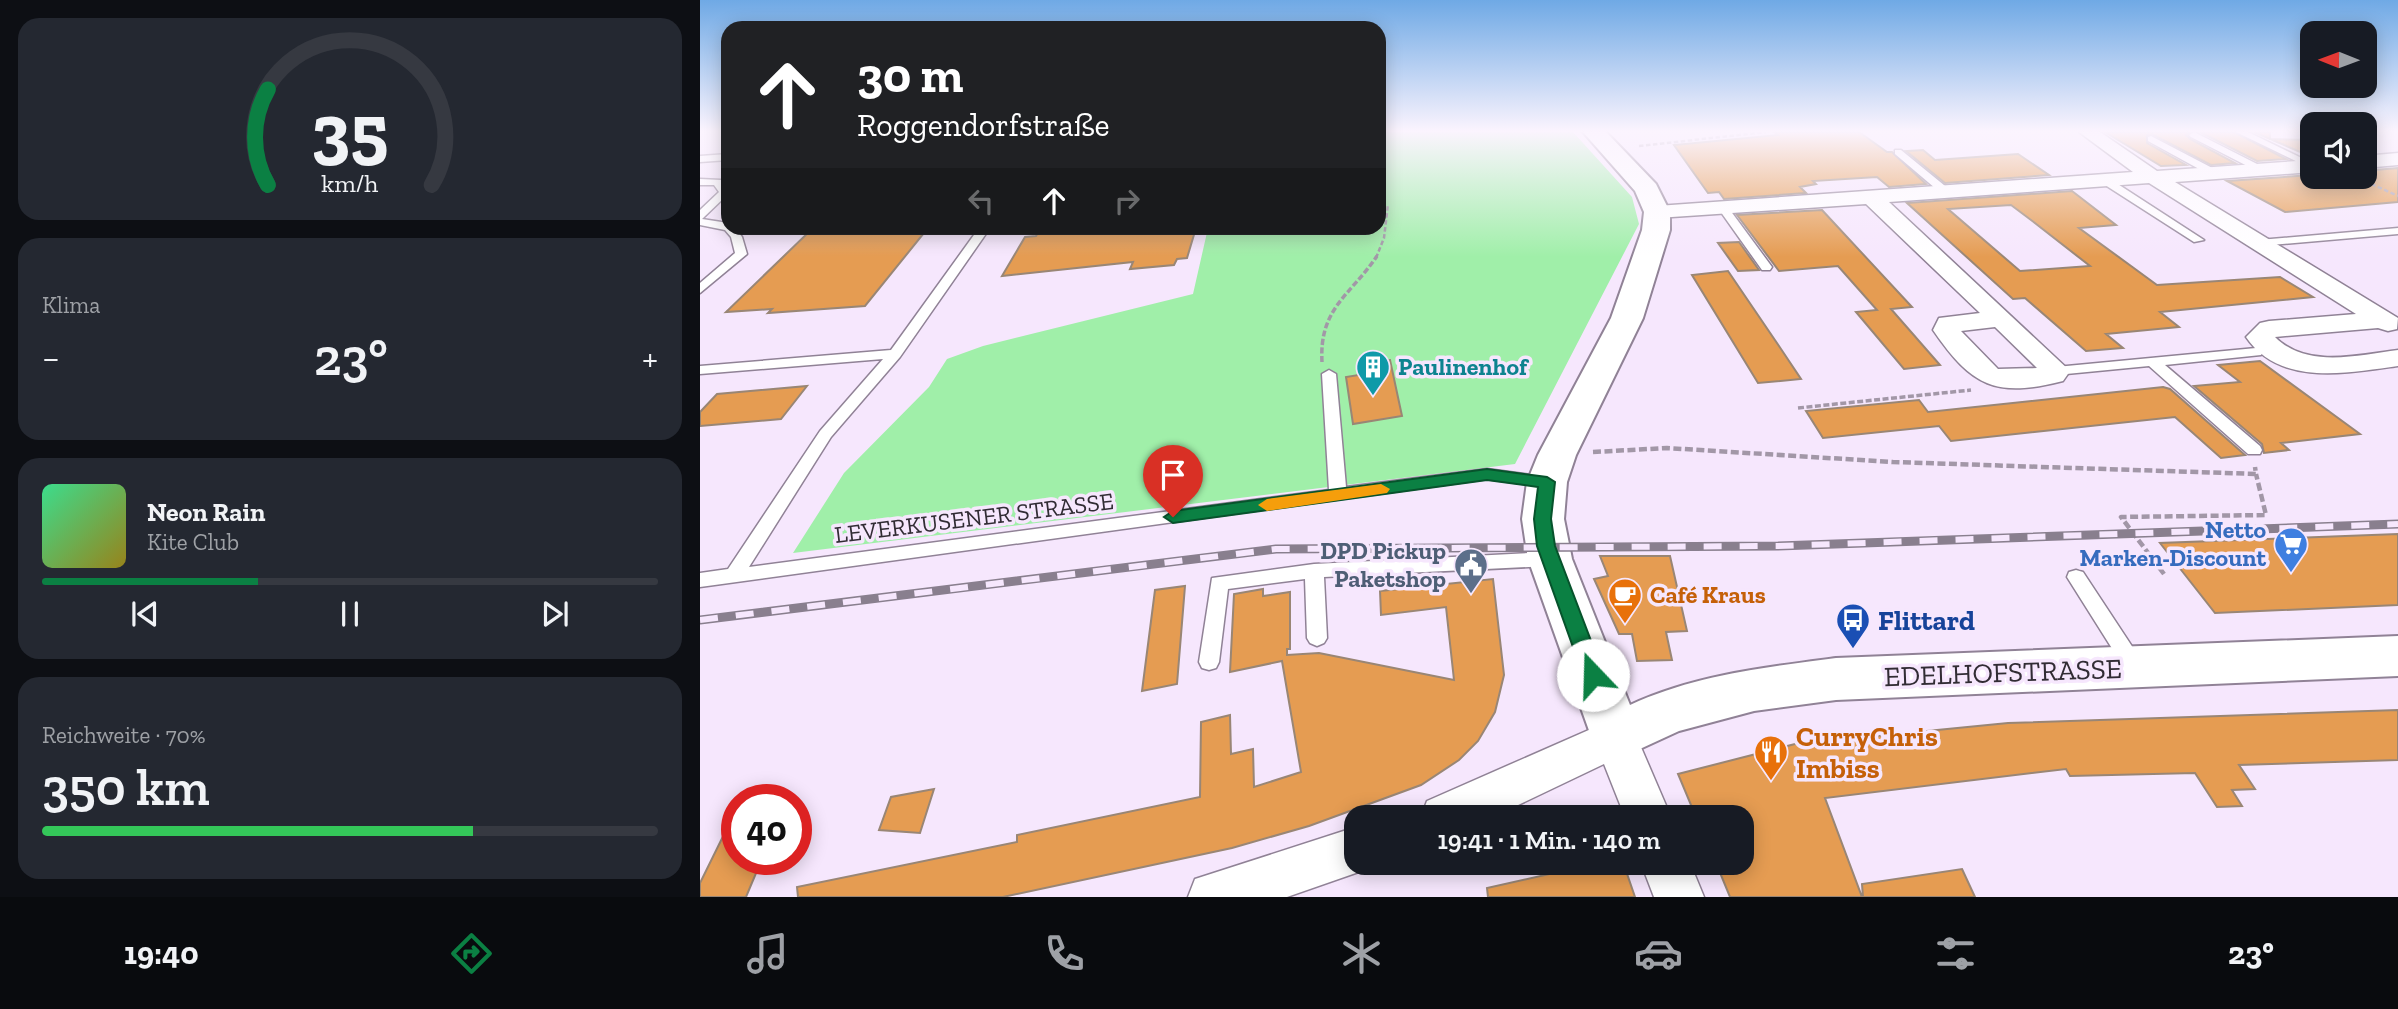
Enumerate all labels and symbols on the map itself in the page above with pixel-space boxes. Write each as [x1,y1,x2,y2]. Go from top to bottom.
north arrow [2300,21,2376,98]
building icon: Paulinenhof [1354,348,1392,397]
place label: Paulinenhof [1398,352,1530,381]
pin [1143,445,1203,517]
street label: LEVERKUSENER STRASSE [833,486,1115,549]
place label: Netto Marken-Discount [2079,515,2266,572]
supermarket icon: Netto Marken-Discount [2272,525,2310,574]
place label: DPD Pickup Paketshop [1320,536,1446,593]
public building icon: DPD Pickup Paketshop [1452,546,1490,595]
cafe icon: Café Kraus [1606,576,1644,625]
place label: Café Kraus [1650,580,1766,609]
bus stop icon: Flittard [1834,601,1872,650]
place label: Flittard [1878,604,1975,637]
position arrow [1556,638,1630,712]
street label: EDELHOFSTRASSE [1883,652,2123,693]
place label: CurryChris Imbiss [1796,720,1938,785]
restaurant icon: CurryChris Imbiss [1752,733,1790,782]
speed limit sign: 40 [721,784,812,875]

